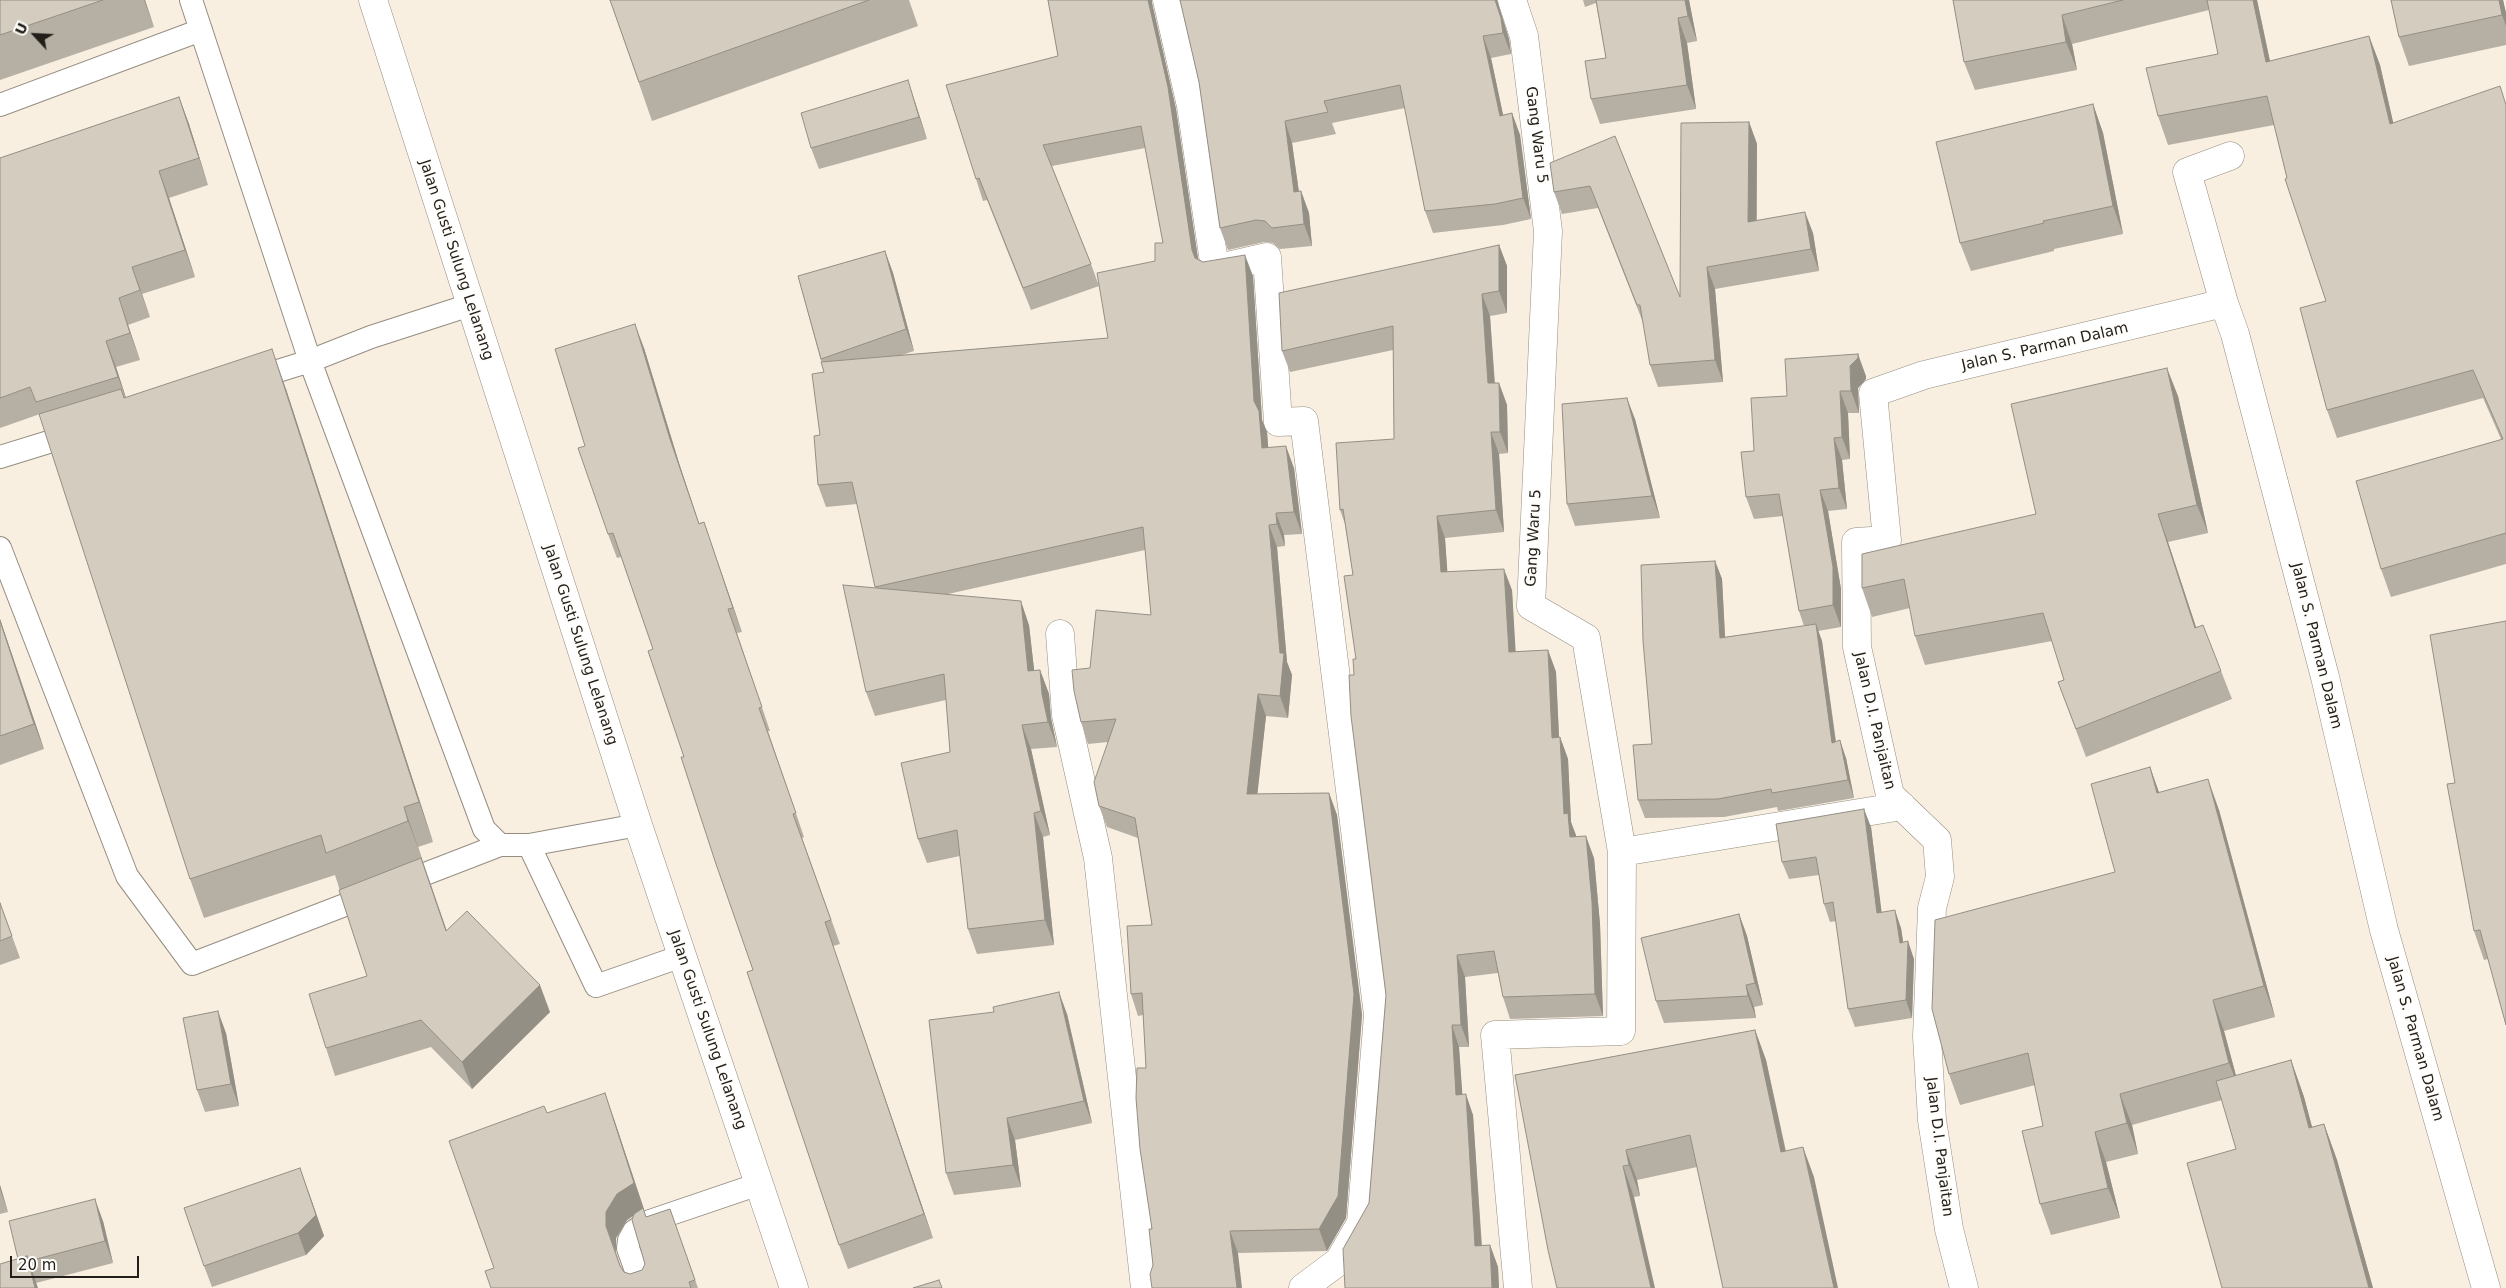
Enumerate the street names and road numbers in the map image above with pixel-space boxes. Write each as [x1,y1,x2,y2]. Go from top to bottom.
street label: Gang Waru 5 [1521,85,1551,185]
street label: Jalan Gusti Sulung Lelanang [415,157,497,363]
street label: Jalan S. Parman Dalam [1960,319,2130,375]
street label: Gang Waru 5 [1522,489,1546,587]
street label: Jalan Gusti Sulung Lelanang [539,542,621,748]
street label: Jalan S. Parman Dalam [2287,561,2345,731]
street label: Jalan D.I. Panjaitan [1849,650,1899,792]
street label: Jalan Gusti Sulung Lelanang [664,928,750,1132]
street label: Jalan S. Parman Dalam [2383,955,2447,1123]
street label: Jalan D.I. Panjaitan [1921,1076,1957,1218]

